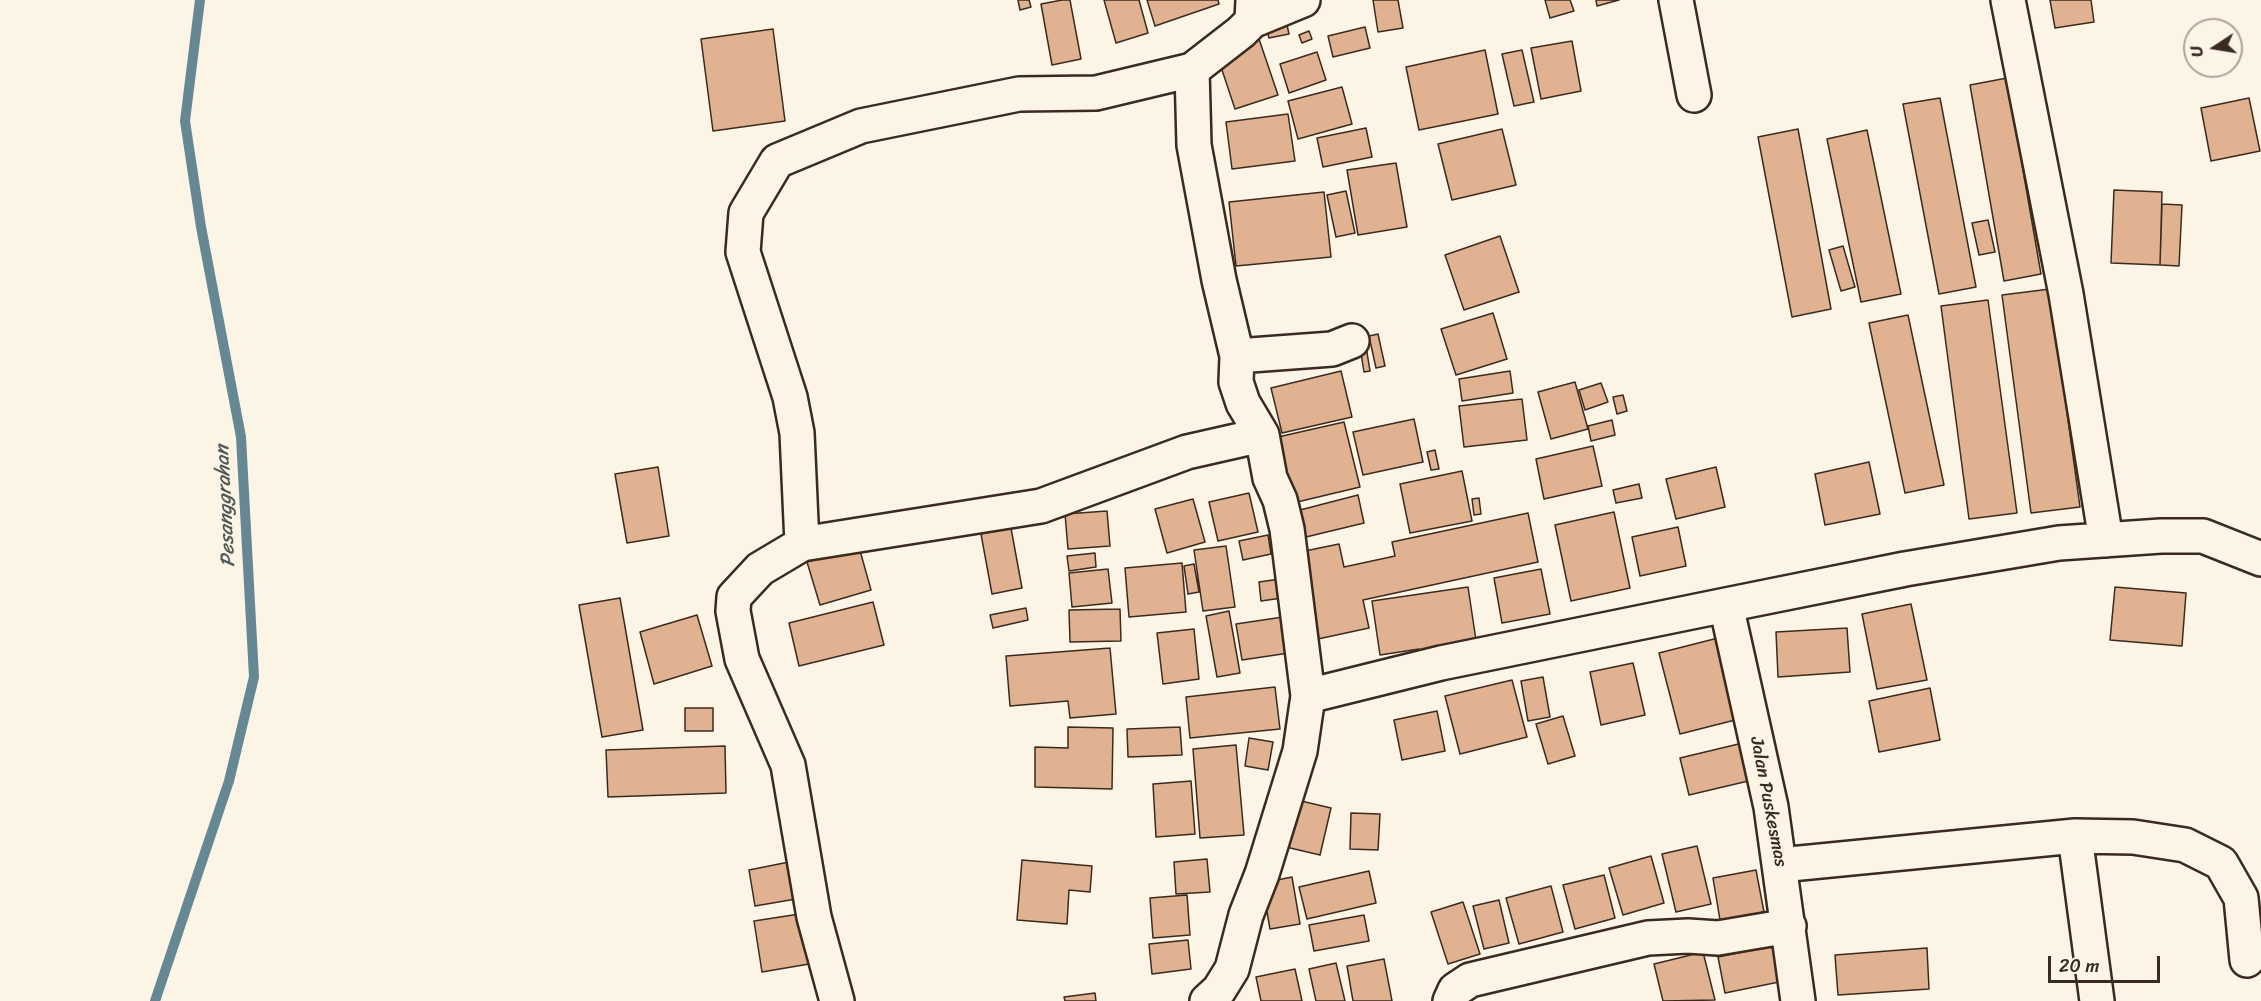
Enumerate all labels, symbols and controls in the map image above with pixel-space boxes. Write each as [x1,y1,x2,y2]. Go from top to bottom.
north arrow [2183,18,2243,78]
text: U [2182,43,2212,60]
water label: Pesanggrahan [211,444,241,568]
street label: Jalan Puskesmas [1745,735,1791,869]
scale bar [2051,944,2164,982]
text: 20 m [2059,950,2099,982]

